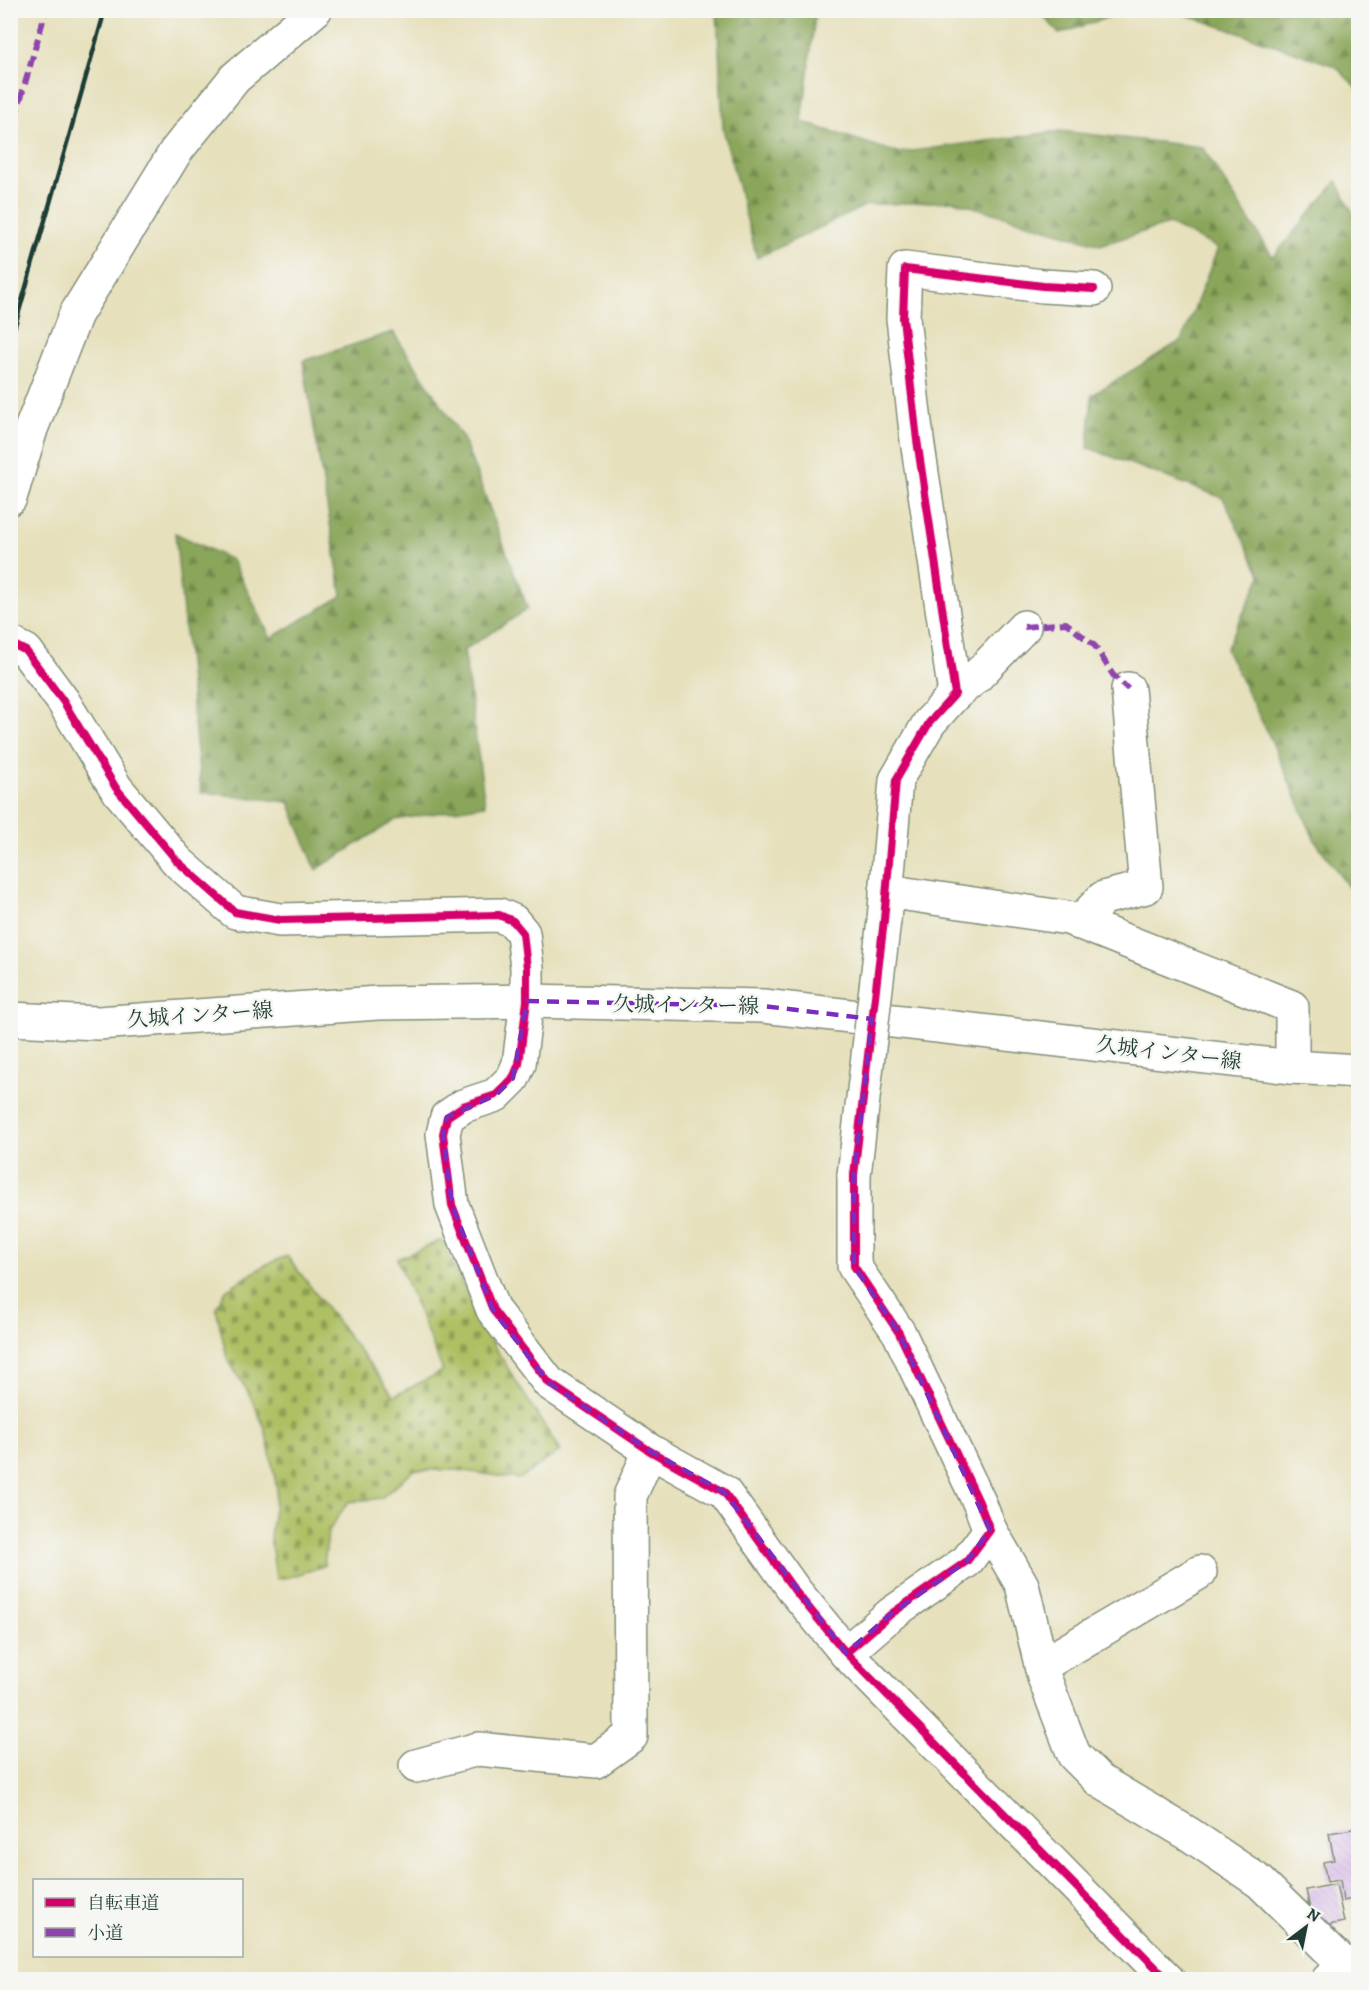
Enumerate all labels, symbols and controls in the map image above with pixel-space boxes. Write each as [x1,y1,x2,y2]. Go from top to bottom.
street label: 久城インター線 [613,990,759,1020]
street label: 久城インター線 [126,996,274,1034]
street label: 久城インター線 [1095,1030,1243,1076]
legend [33,1879,243,1957]
text: 自転車道 [87,1891,159,1915]
north arrow [1276,1897,1336,1957]
text: N [1303,1903,1324,1928]
text: 小道 [87,1921,123,1945]

